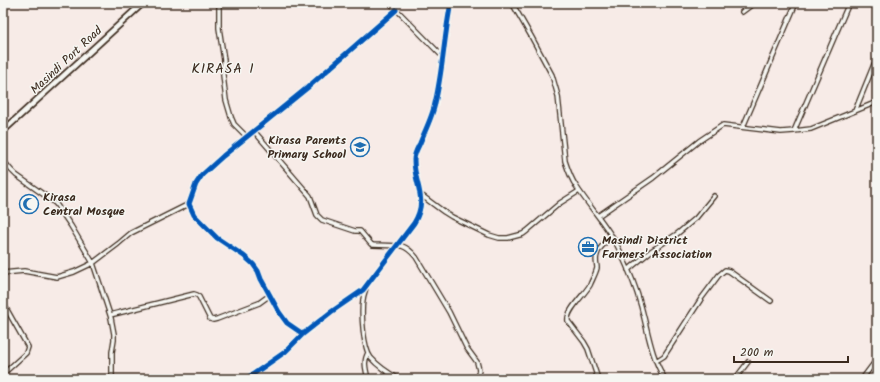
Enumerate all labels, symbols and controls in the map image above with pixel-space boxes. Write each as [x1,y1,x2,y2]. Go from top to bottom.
street label: Masindi Port Road [26,21,107,99]
district label: KIRASA I [191,58,255,80]
place label: Kirasa Parents Primary School [267,131,347,164]
school or university icon: Kirasa Parents Primary School [349,136,371,158]
place label: Kirasa Central Mosque [43,188,125,221]
mosque icon: Kirasa Central Mosque [18,193,40,215]
place label: Masindi District Farmers' Association [602,231,712,264]
office icon: Masindi District Farmers' Association [577,236,599,258]
scale bar [734,338,848,364]
text: 200 m [740,343,774,362]

